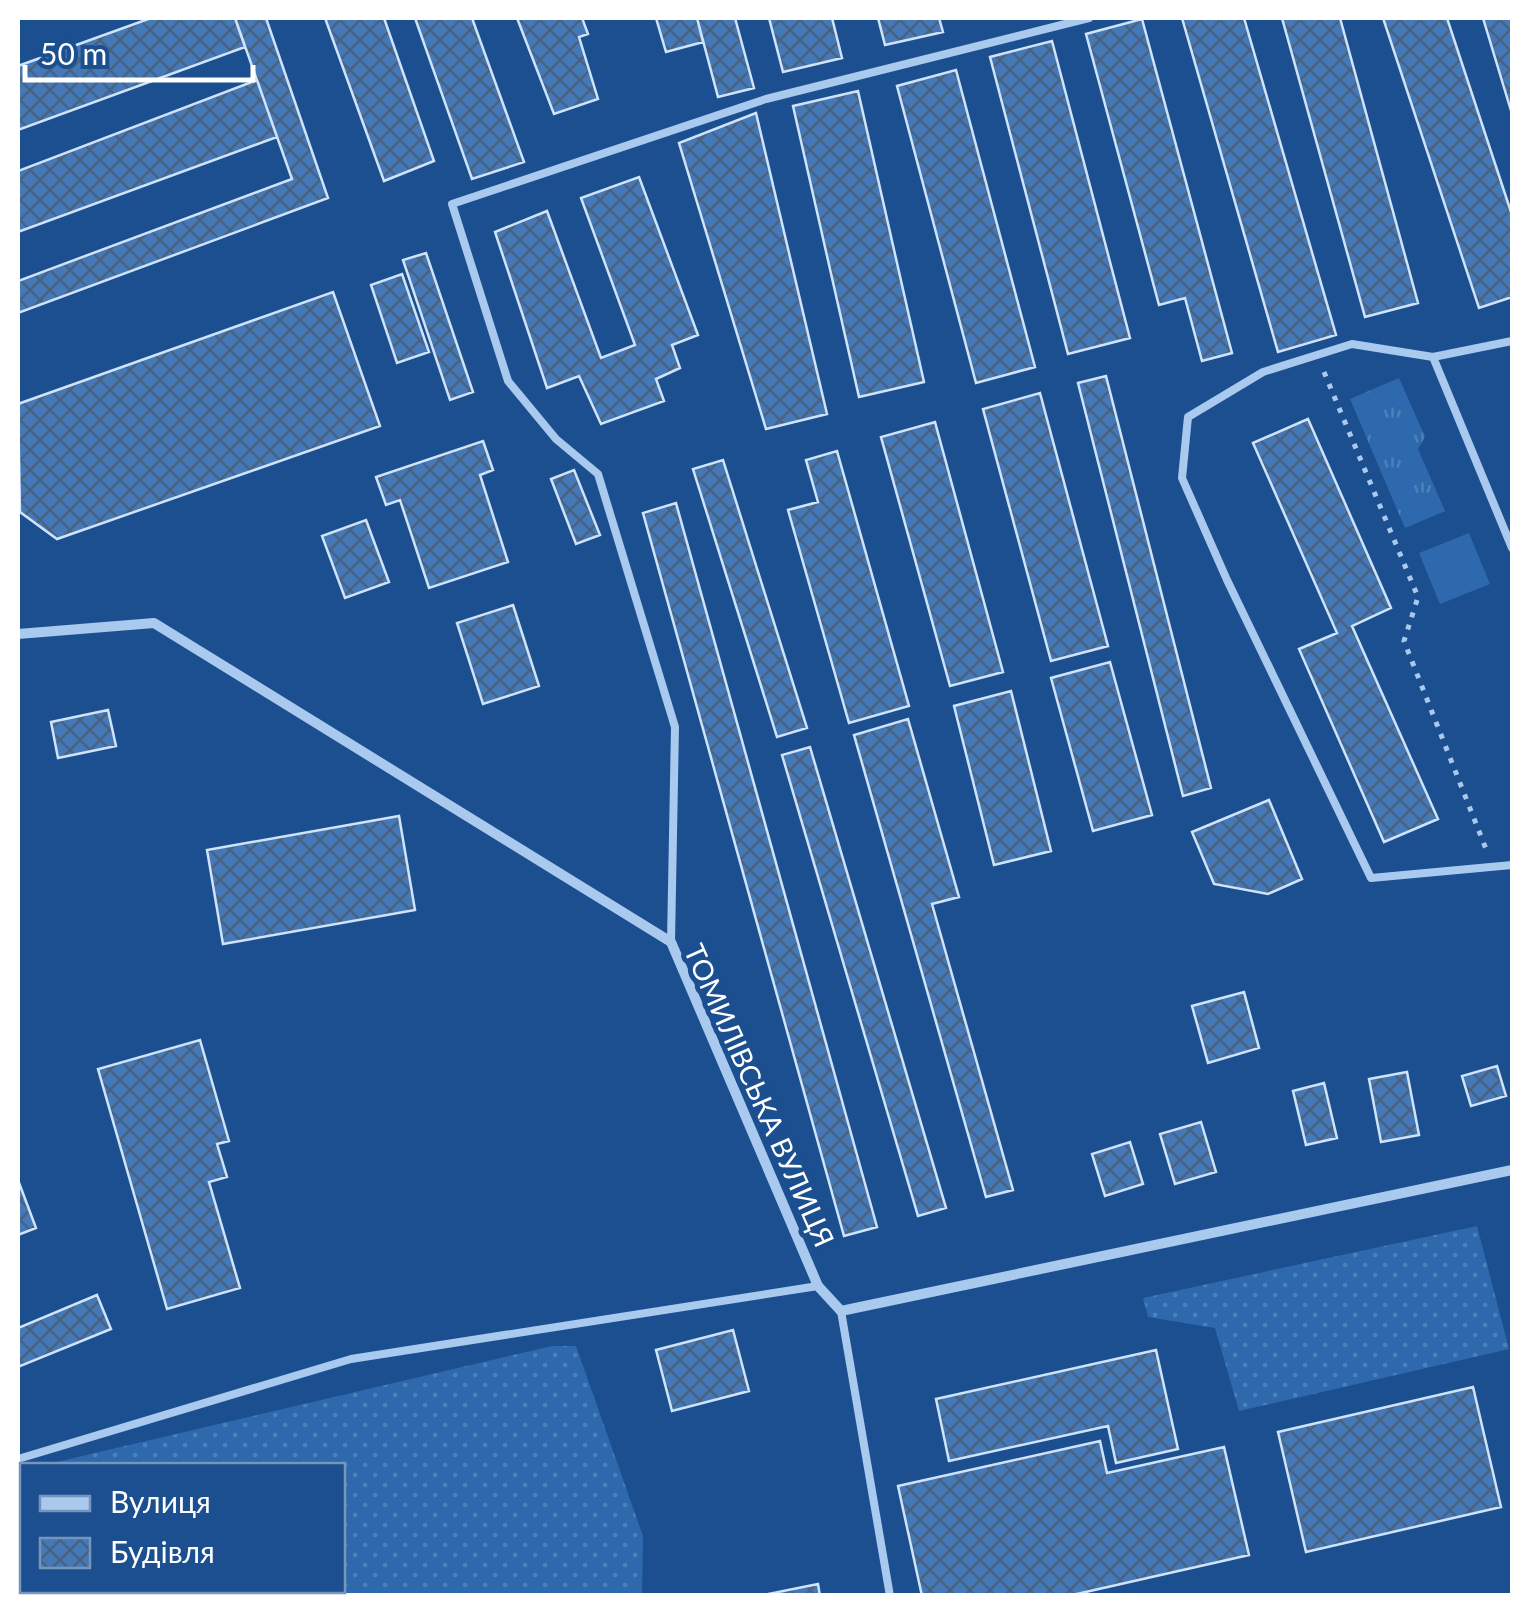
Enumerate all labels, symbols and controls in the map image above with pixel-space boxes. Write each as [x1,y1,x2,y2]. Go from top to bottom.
scale bar [25,20,252,82]
text: 50 m [40,35,107,71]
street label: ТОМИЛІВСЬКА ВУЛИЦЯ [678,938,842,1252]
legend [20,1463,345,1593]
text: Вулиця [110,1483,211,1519]
text: Будівля [110,1533,215,1569]

